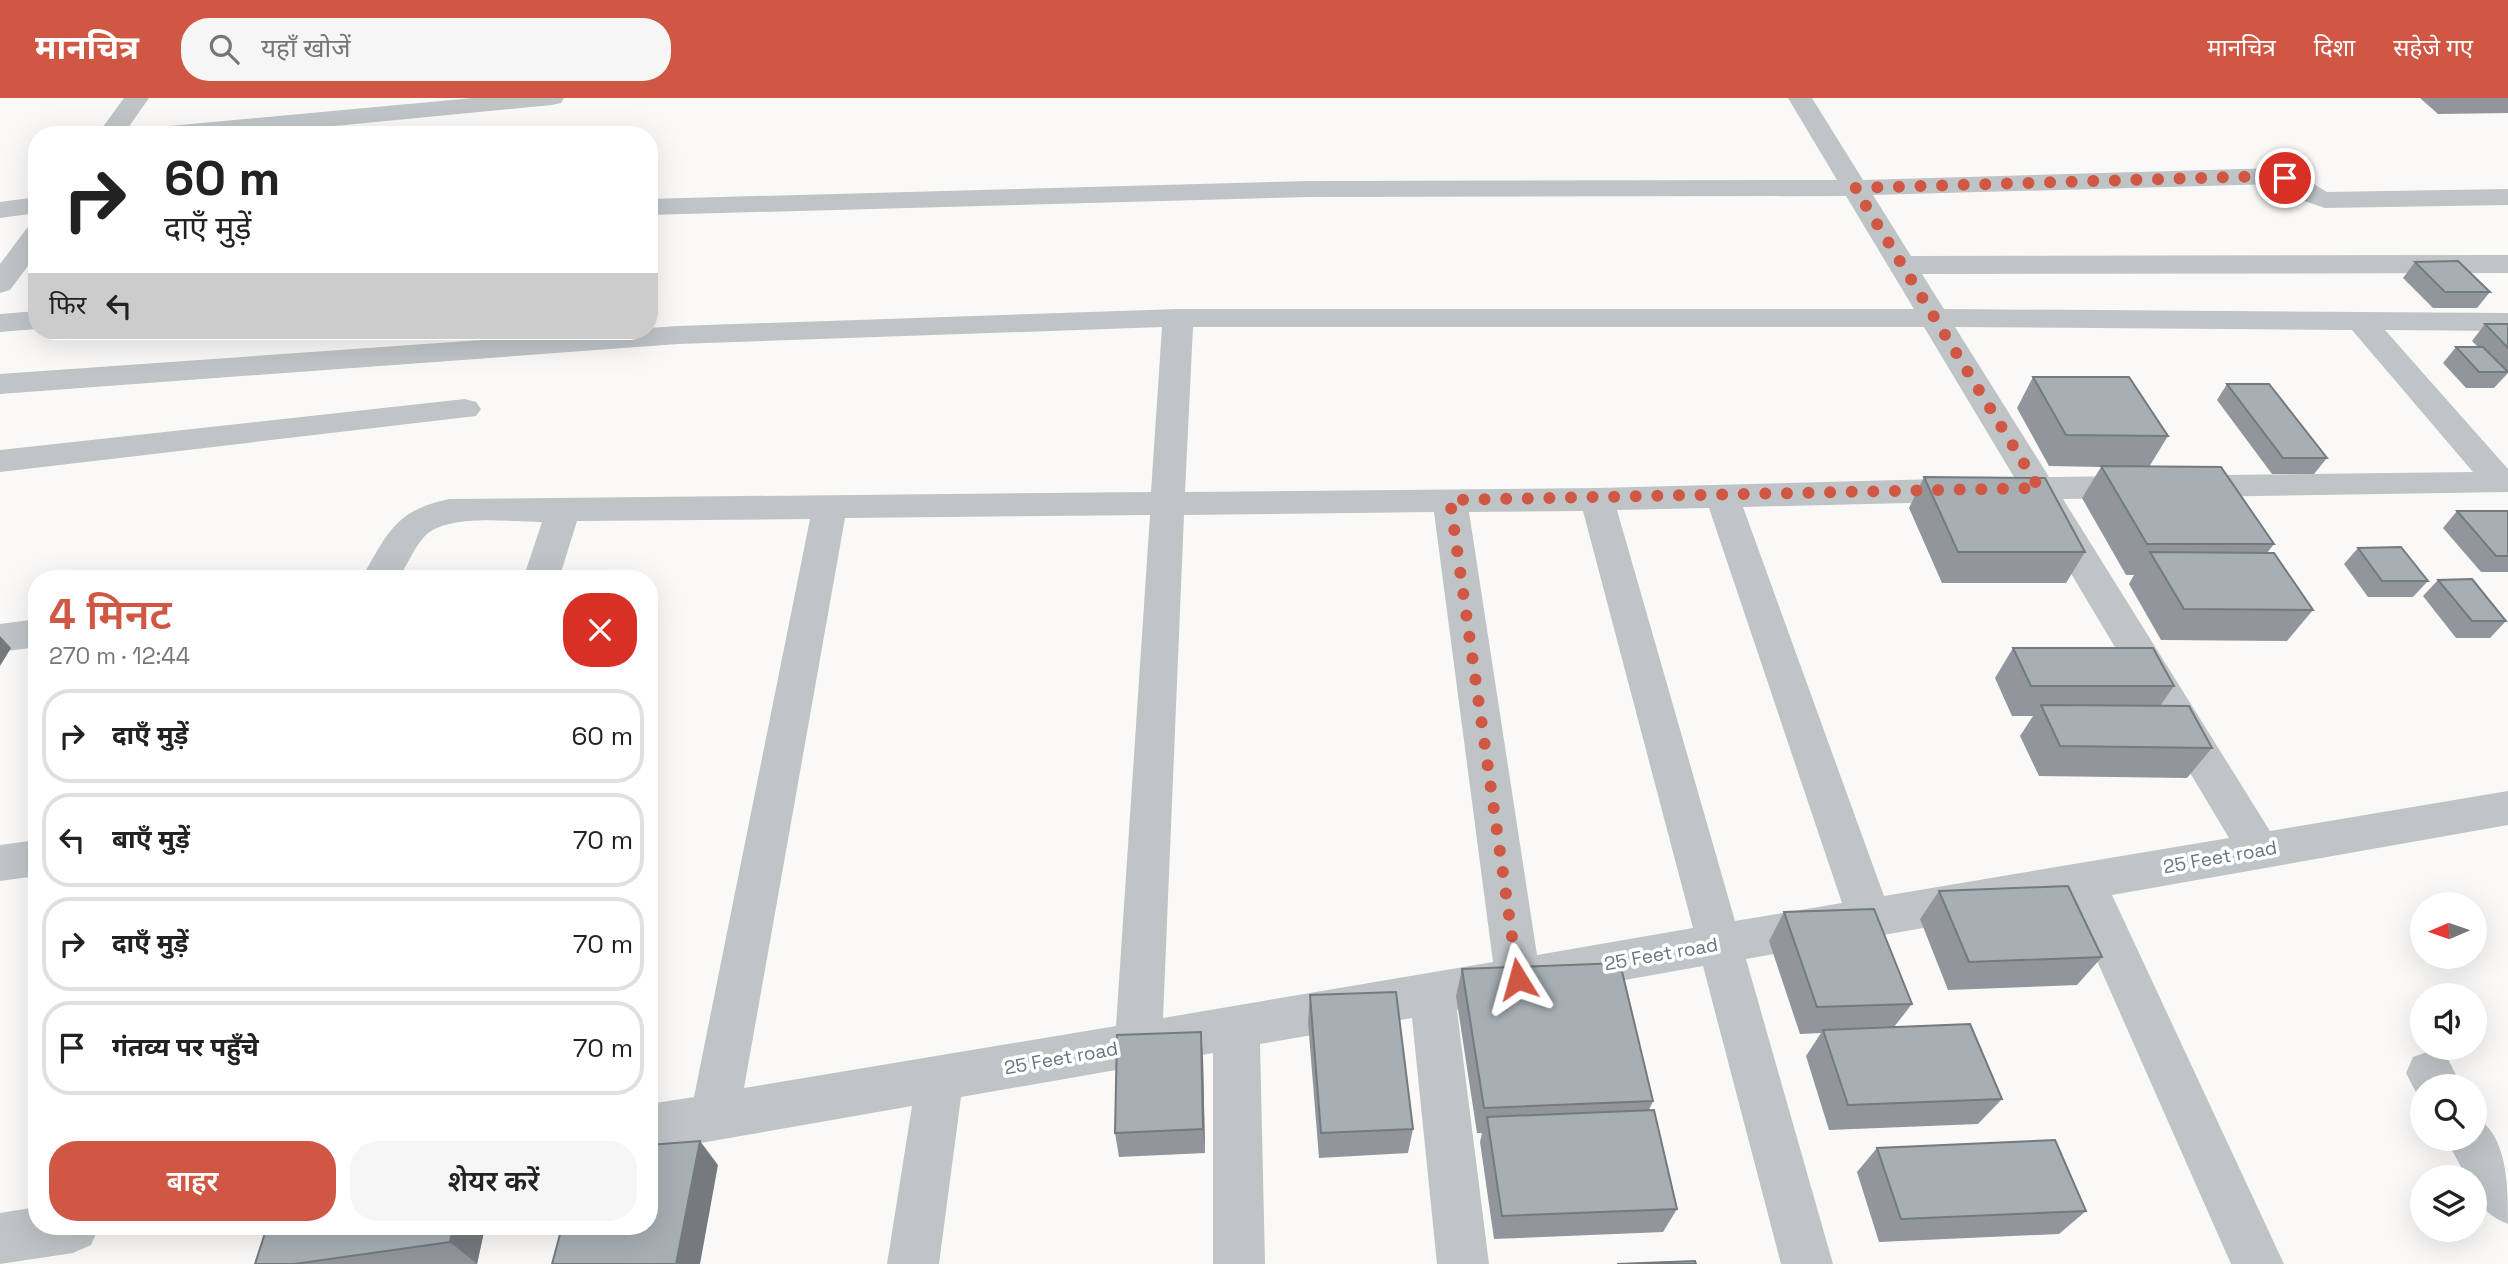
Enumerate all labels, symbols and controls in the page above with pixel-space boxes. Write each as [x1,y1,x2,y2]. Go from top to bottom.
search box [181,18,671,81]
text: मानचित्र [35,27,139,69]
icon: search [205,30,243,68]
text: यहाँ खोजें [261,31,351,65]
text: मानचित्र [2207,32,2276,63]
text: दिशा [2314,32,2355,63]
text: सहेजे गए [2393,32,2473,63]
text: 60 m [164,147,280,209]
pin [2255,148,2315,208]
icon: right [49,154,140,245]
icon: arrive [2266,159,2304,197]
text: दाएँ मुड़ें [164,208,251,248]
icon: left [100,287,138,325]
text: फिर [49,288,86,322]
text: 4 मिनट [49,588,172,641]
button: close [563,593,637,667]
text: 270 m · 12:44 [49,641,190,671]
icon: right [53,717,91,755]
text: दाएँ मुड़ें [112,718,188,752]
text: 60 m [571,719,633,753]
icon: left [53,821,91,859]
text: बाएँ मुड़ें [112,822,190,856]
text: 70 m [573,823,633,857]
street label: 25 Feet road [2161,835,2279,879]
north arrow [2410,892,2487,970]
map controls [2410,892,2487,1242]
icon: right [53,925,91,963]
text: दाएँ मुड़ें [112,926,188,960]
text: 70 m [573,927,633,961]
street label: 25 Feet road [1602,932,1720,976]
position arrow [1481,942,1555,1016]
button: sound [2410,983,2487,1060]
icon: arrive [53,1029,91,1067]
text: गंतव्य पर पहुँचे [112,1030,259,1064]
text: 70 m [573,1031,633,1065]
street label: 25 Feet road [1002,1036,1120,1080]
button: search [2410,1074,2487,1151]
button: बाहर [49,1141,336,1221]
button: शेयर करें [350,1141,637,1221]
button: layers [2410,1165,2487,1242]

